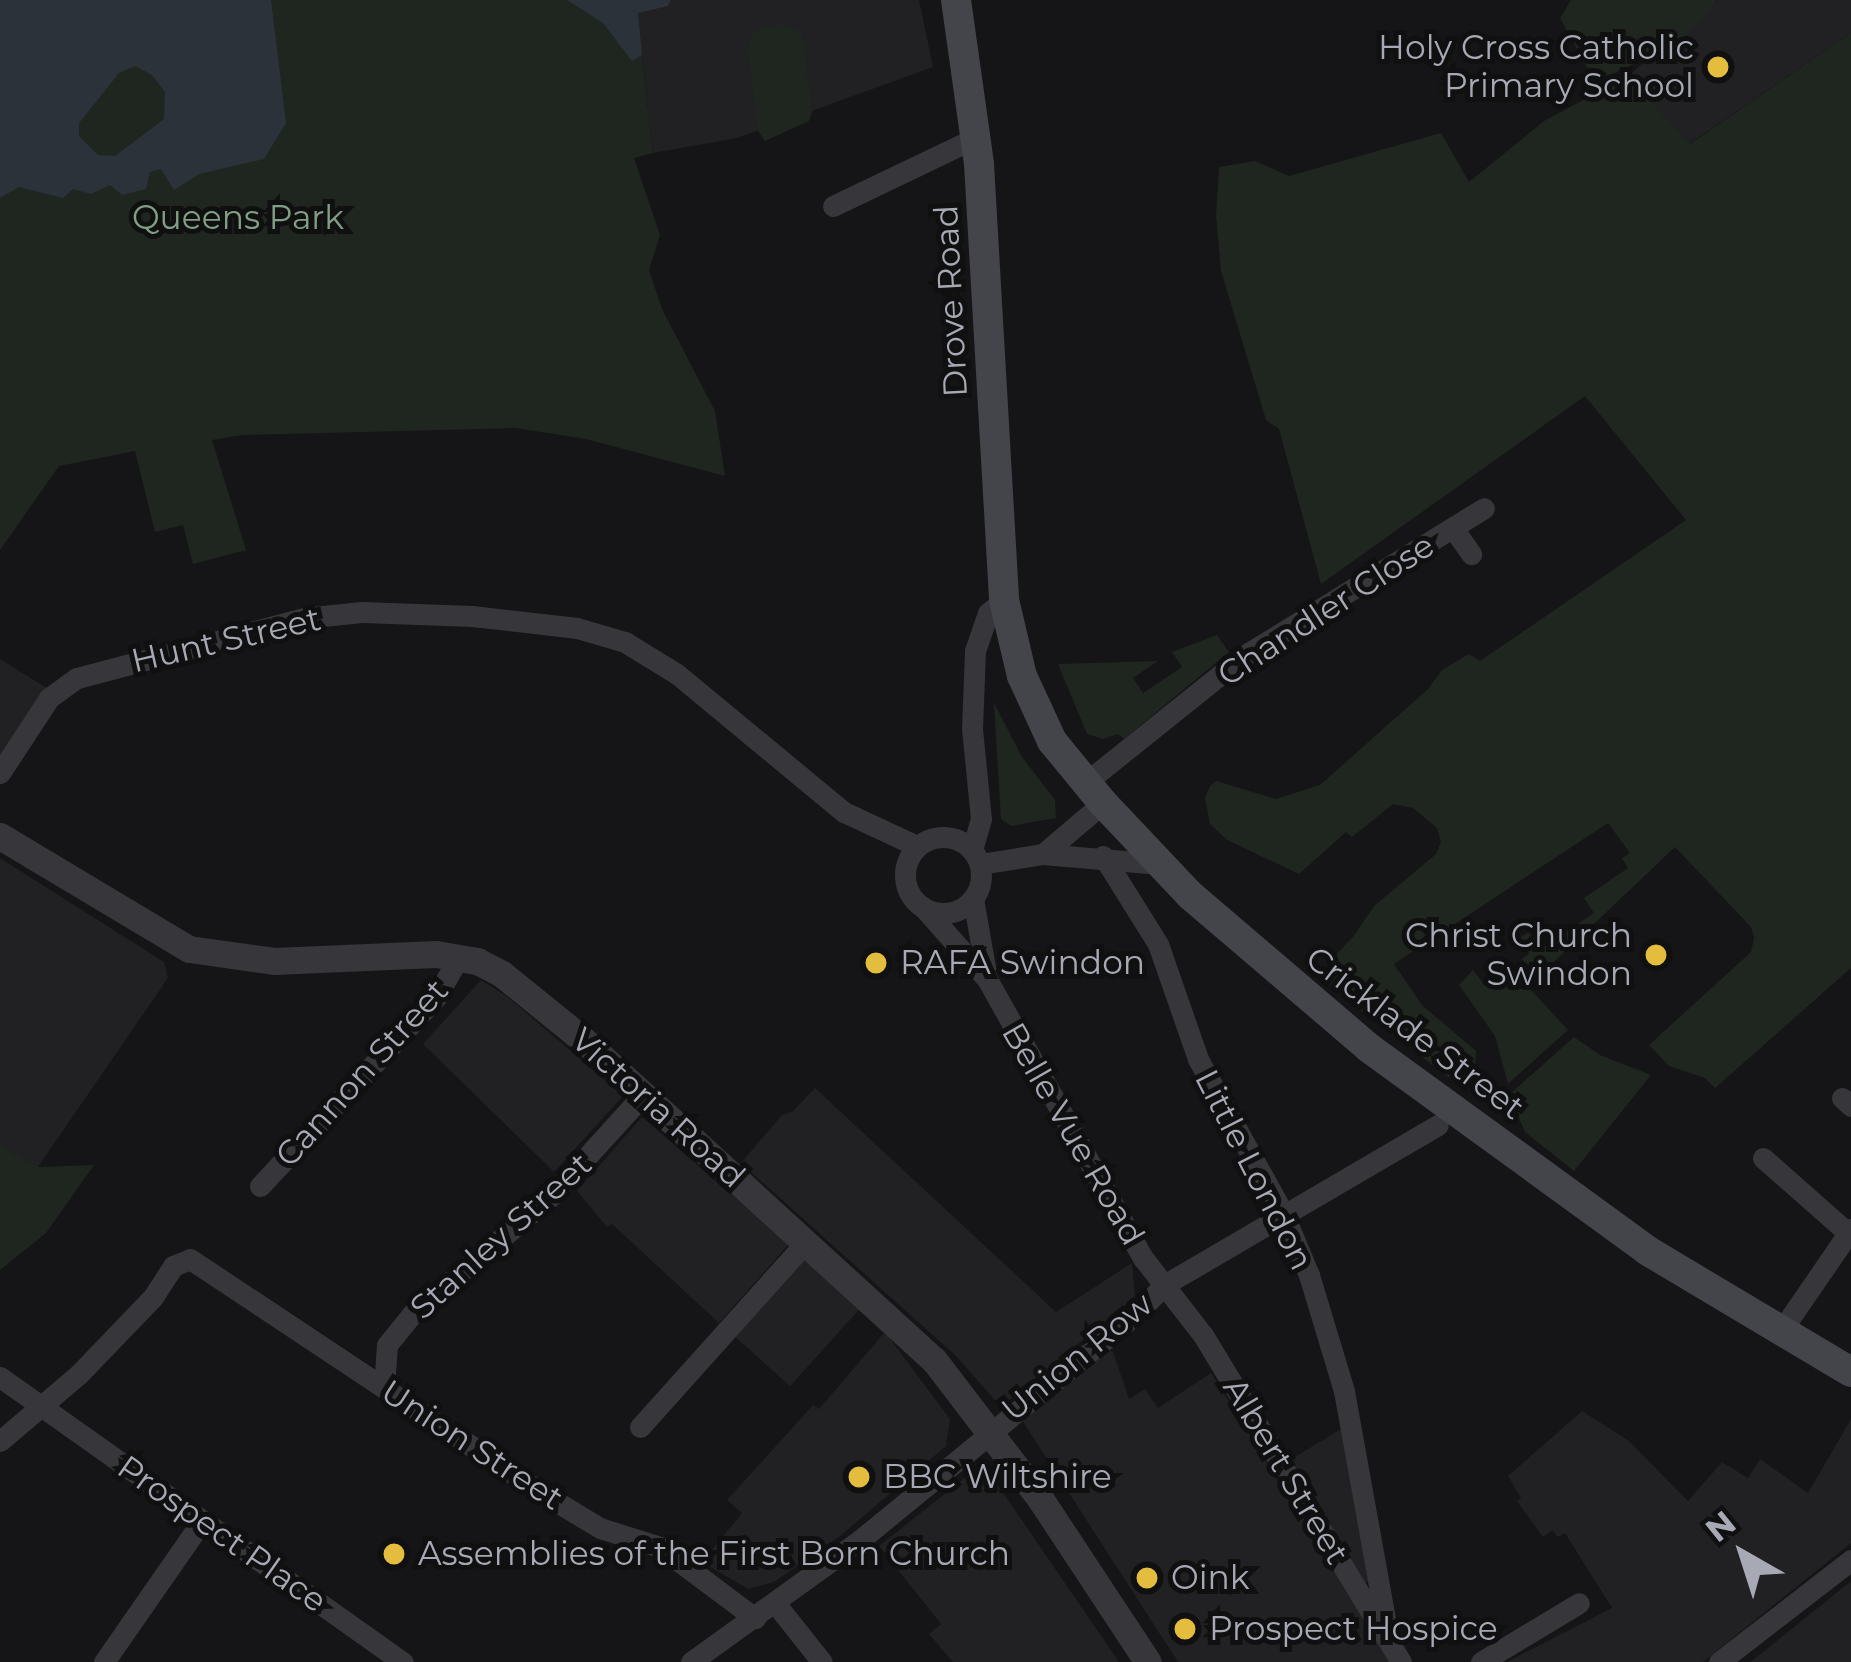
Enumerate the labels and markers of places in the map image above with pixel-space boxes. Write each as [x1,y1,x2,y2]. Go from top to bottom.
place label: Holy Cross Catholic Primary School [1378,28,1694,106]
marker: Holy Cross Catholic Primary School [1705,54,1731,80]
place label: Christ Church Swindon [1405,916,1632,994]
marker: Christ Church Swindon [1643,942,1669,968]
place label: RAFA Swindon [900,943,1145,983]
marker: RAFA Swindon [863,950,889,976]
place label: BBC Wiltshire [883,1457,1112,1497]
marker: BBC Wiltshire [846,1464,872,1490]
place label: Assemblies of the First Born Church [418,1534,1010,1574]
marker: Assemblies of the First Born Church [381,1541,407,1567]
place label: Oink [1171,1558,1250,1598]
marker: Oink [1134,1565,1160,1591]
place label: Prospect Hospice [1209,1609,1498,1649]
marker: Prospect Hospice [1172,1616,1198,1642]

